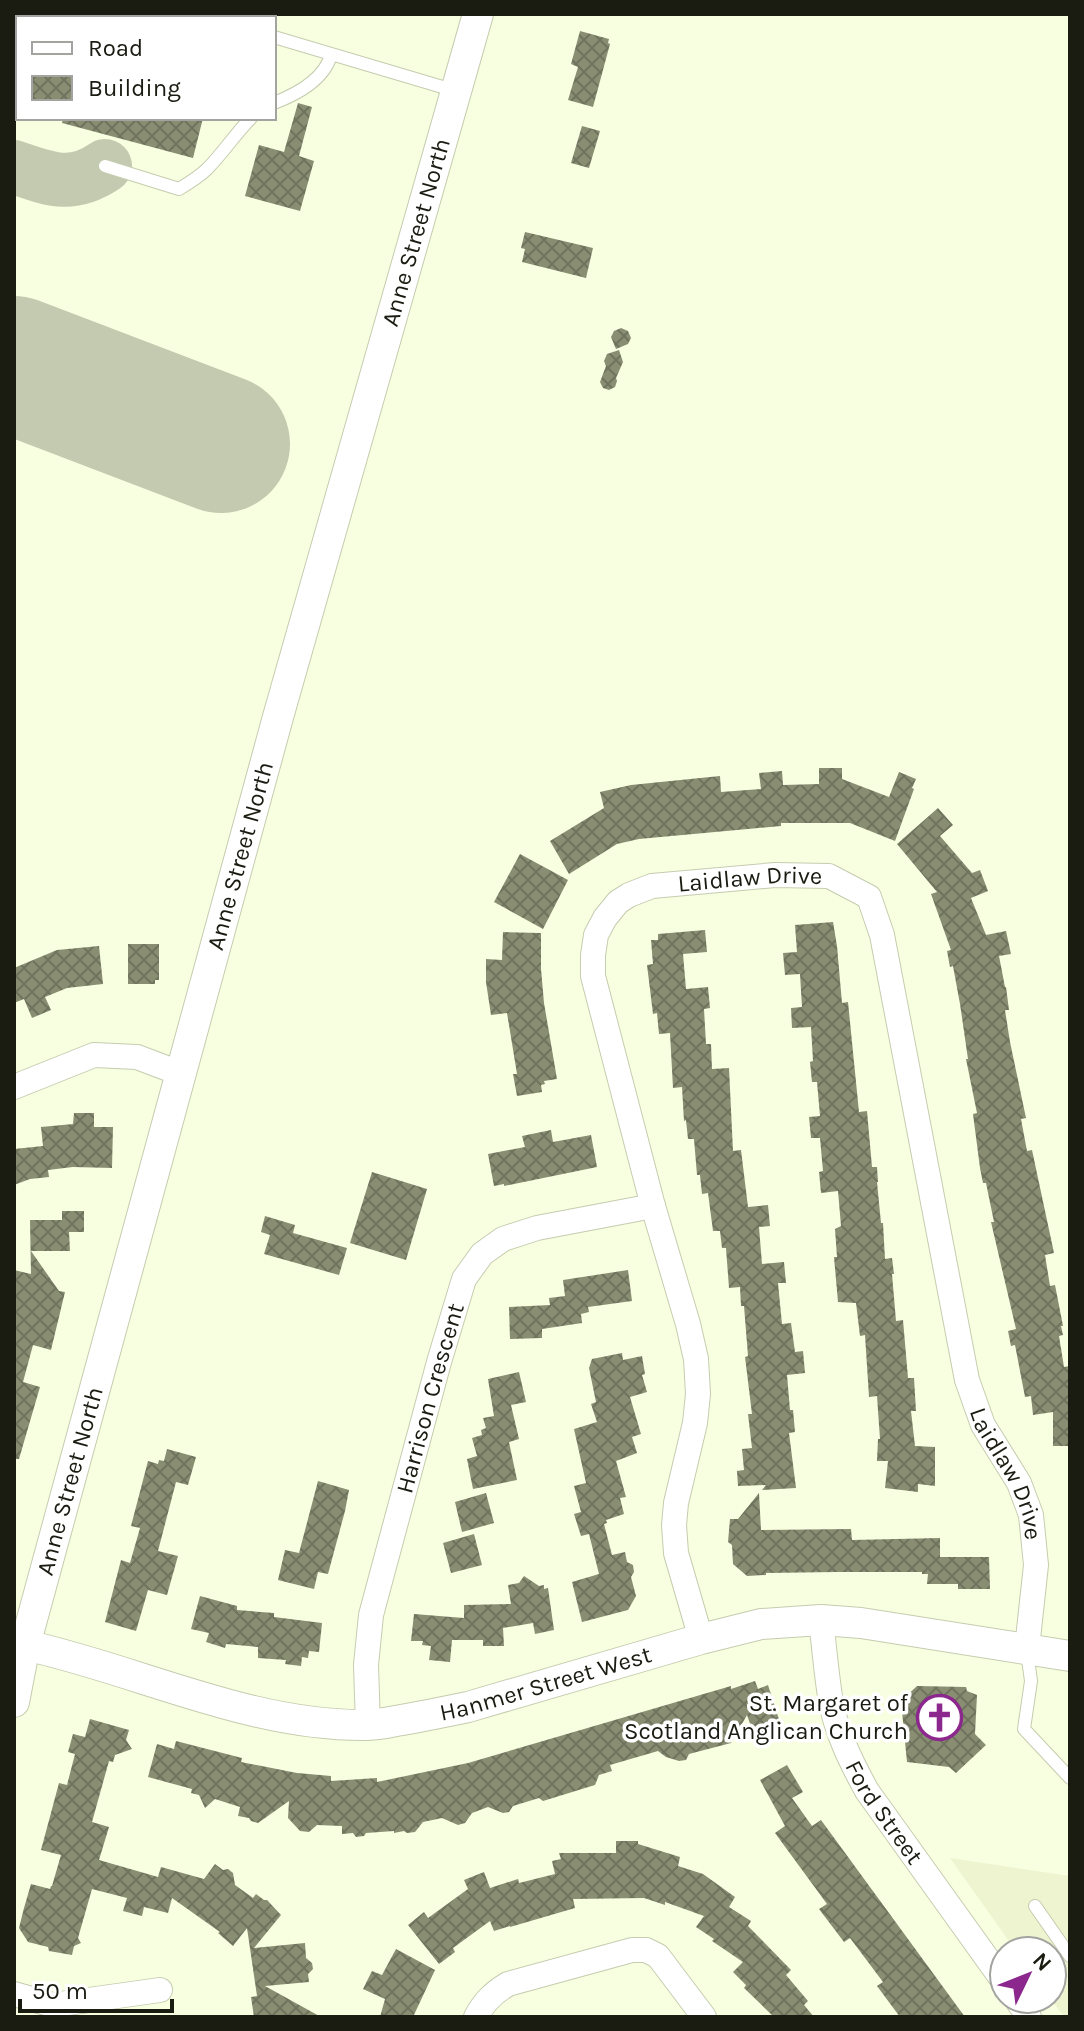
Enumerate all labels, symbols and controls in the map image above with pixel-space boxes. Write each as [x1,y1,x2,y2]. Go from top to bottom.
legend [16,16,276,120]
text: Road [88,34,143,62]
text: Building [88,74,181,102]
street label: Anne Street North [376,135,456,329]
street label: Anne Street North [201,759,279,953]
street label: Laidlaw Drive [677,860,823,898]
street label: Harrison Crescent [390,1300,470,1496]
street label: Anne Street North [31,1384,109,1578]
street label: Laidlaw Drive [964,1404,1047,1541]
street label: Hanmer Street West [437,1640,655,1727]
place label: St. Margaret of Scotland Anglican Church [624,1689,909,1745]
church icon: St. Margaret of Scotland Anglican Church [915,1693,963,1741]
street label: Ford Street [839,1756,929,1870]
north arrow [988,1935,1068,2015]
text: N [1027,1947,1057,1977]
scale bar [20,1963,172,2013]
text: 50 m [32,1977,88,2005]

